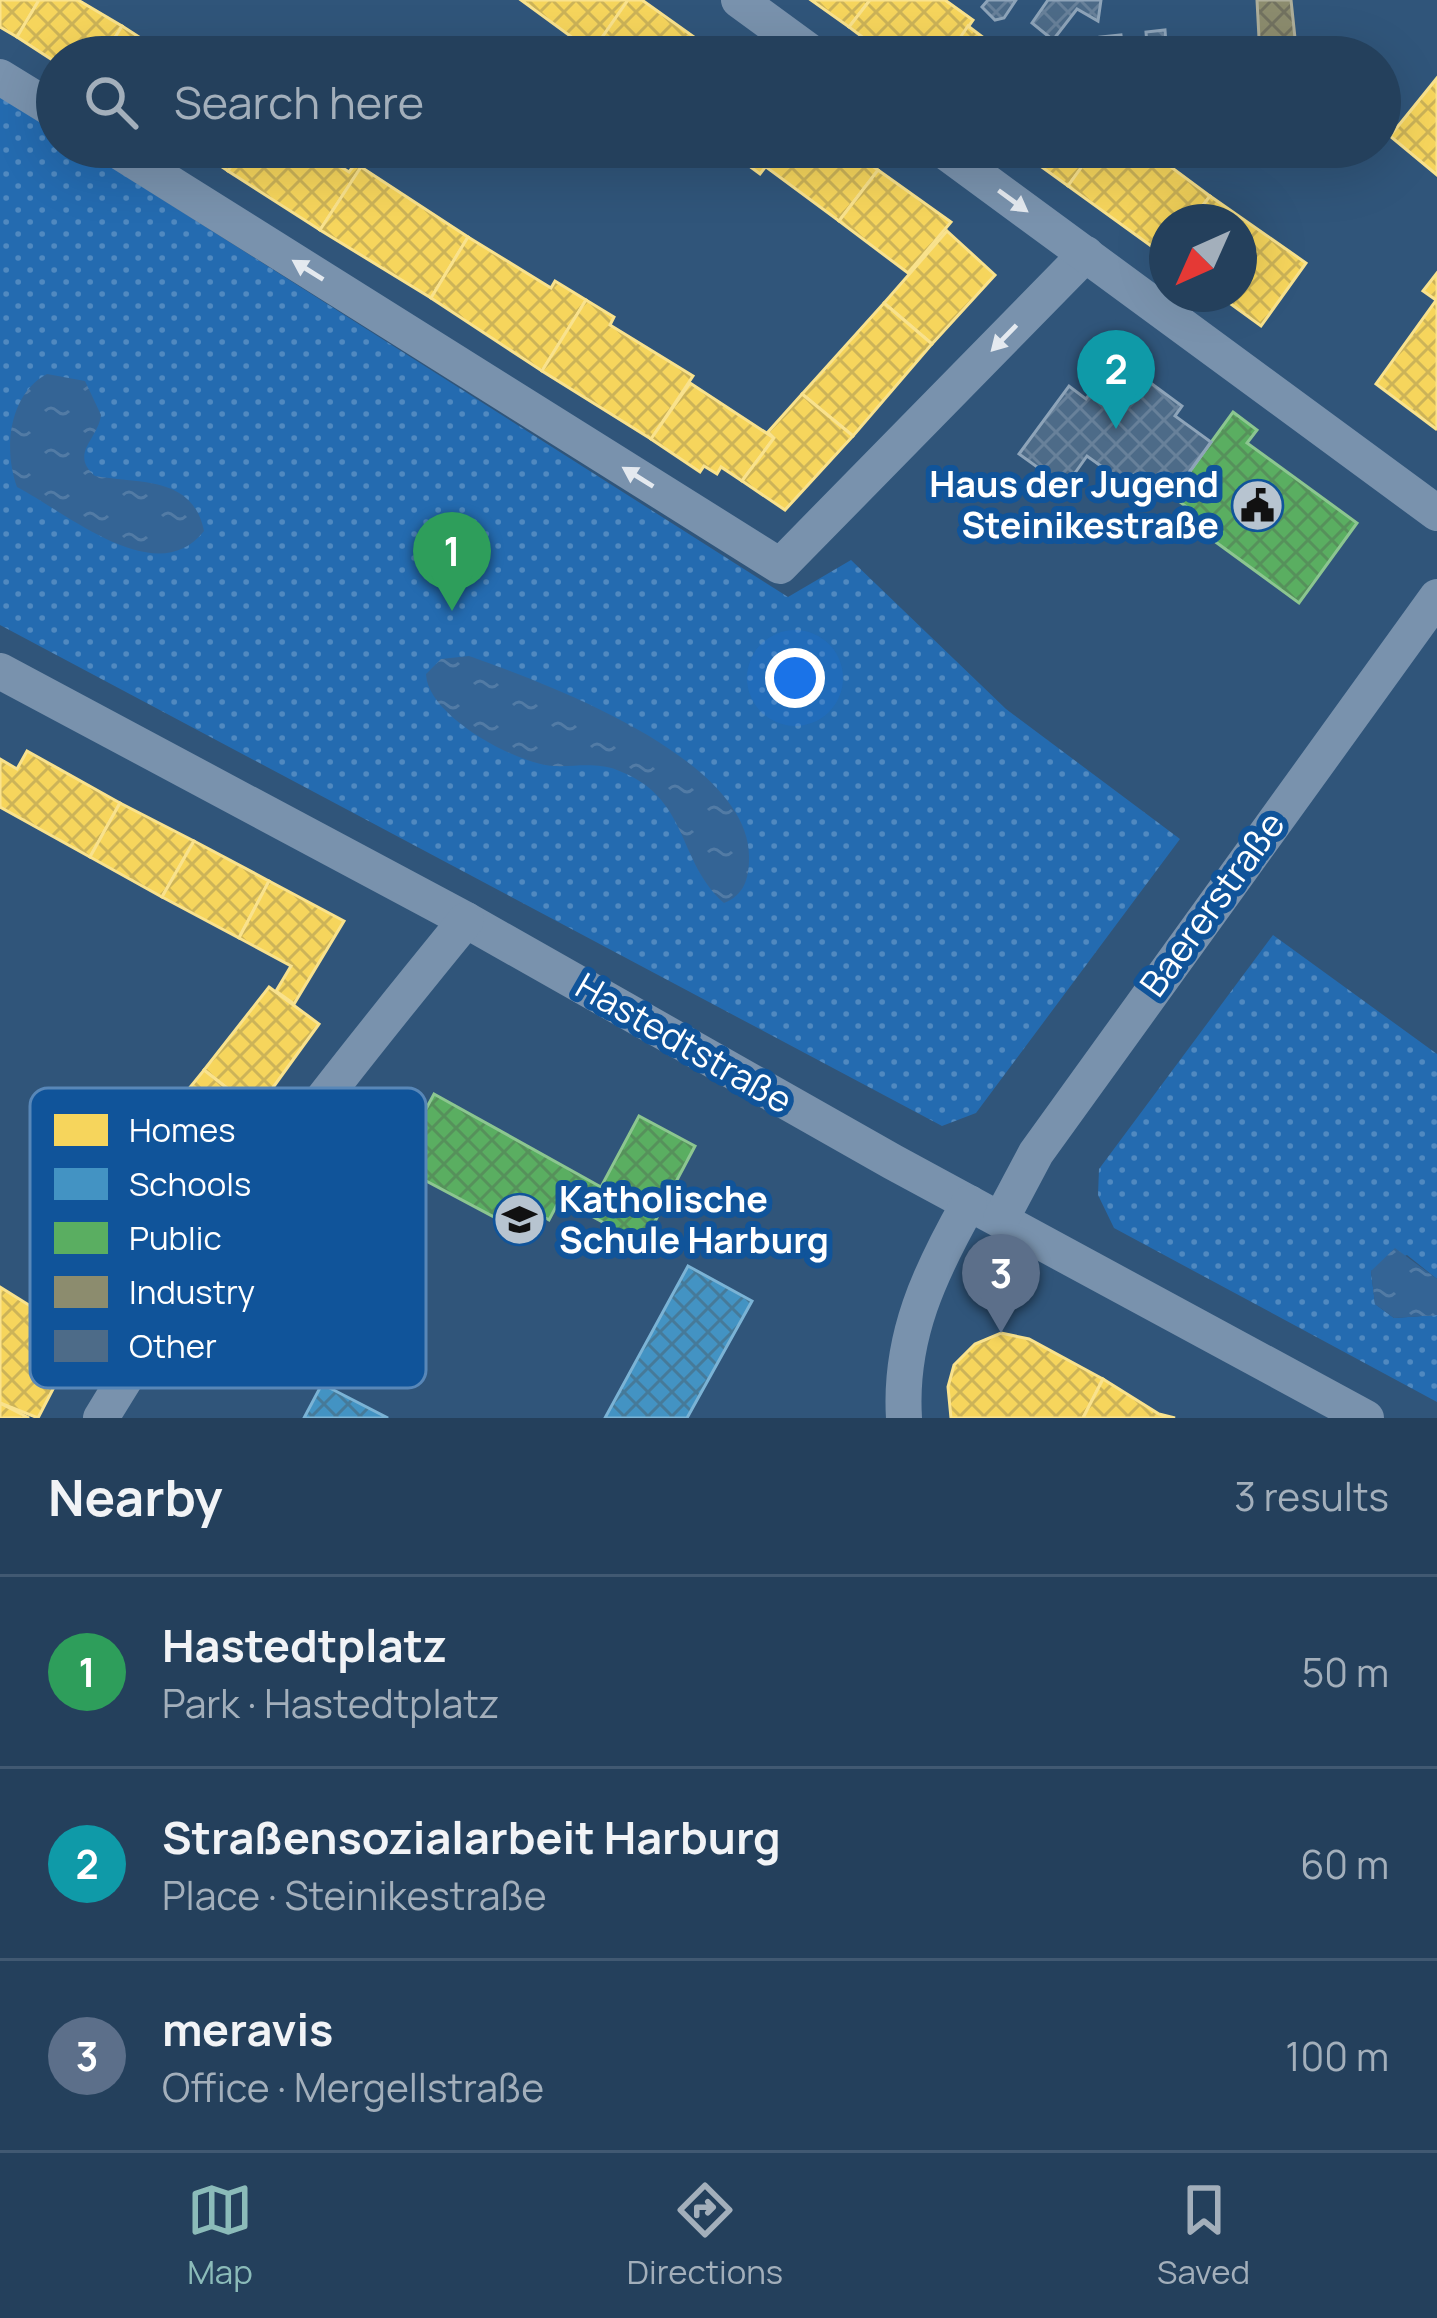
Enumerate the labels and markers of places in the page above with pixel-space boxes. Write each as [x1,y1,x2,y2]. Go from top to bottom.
pin: 2 [1077,330,1155,429]
place label: Haus der Jugend Steinikestraße [929,459,1219,549]
public building icon: Haus der Jugend Steinikestraße [1230,477,1286,533]
pin: 1 [413,512,491,611]
place label: Katholische Schule Harburg [559,1174,829,1264]
school or university icon: Katholische Schule Harburg [492,1192,548,1248]
pin: 3 [962,1234,1040,1333]

